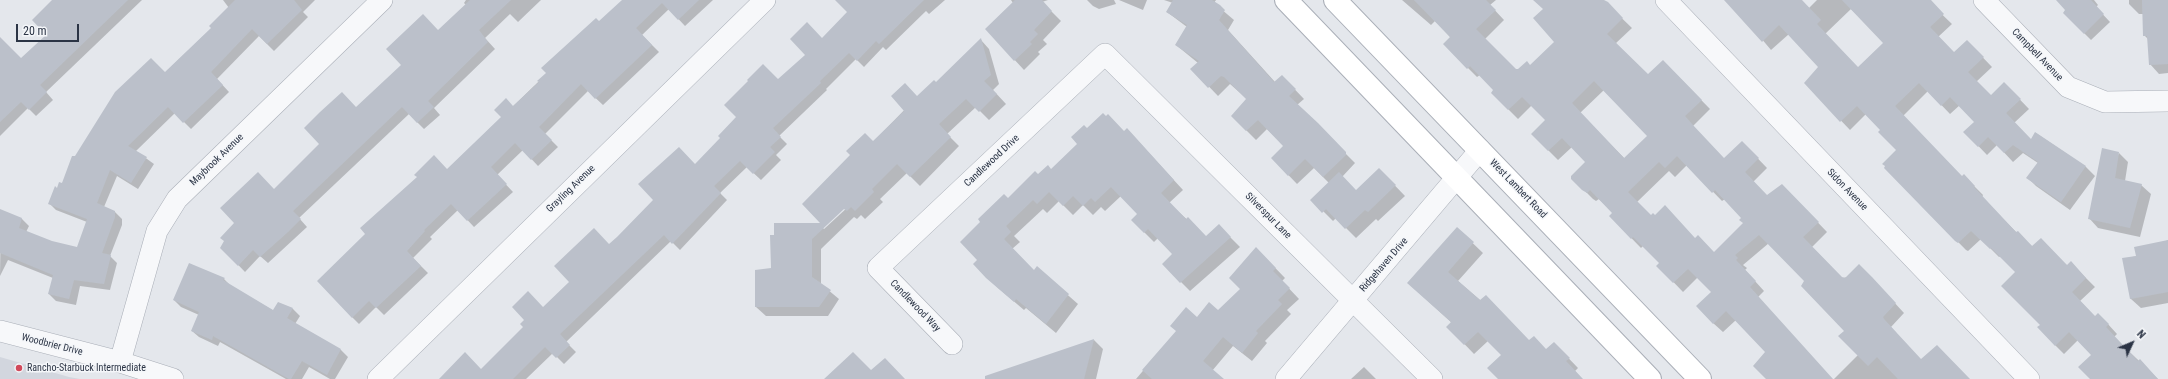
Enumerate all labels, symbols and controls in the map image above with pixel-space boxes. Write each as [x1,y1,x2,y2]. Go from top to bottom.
scale bar [18,16,81,42]
text: 20 m [23,24,47,38]
street label: Campbell Avenue [2009,26,2065,84]
street label: Maybrook Avenue [188,131,246,189]
street label: Candlewood Drive [962,132,1022,190]
street label: West Lambert Road [1487,157,1549,221]
street label: Grayling Avenue [544,163,598,215]
street label: Sidon Avenue [1824,167,1870,213]
street label: Silverspur Lane [1242,190,1294,242]
street label: Ridgehaven Drive [1357,236,1411,294]
street label: Candlewood Way [887,278,943,334]
north arrow [2112,323,2152,363]
text: N [2134,327,2148,341]
street label: Woodbrier Drive [20,332,84,358]
place label: Rancho-Starbuck Intermediate [27,362,146,374]
marker: Rancho-Starbuck Intermediate [14,363,24,373]

